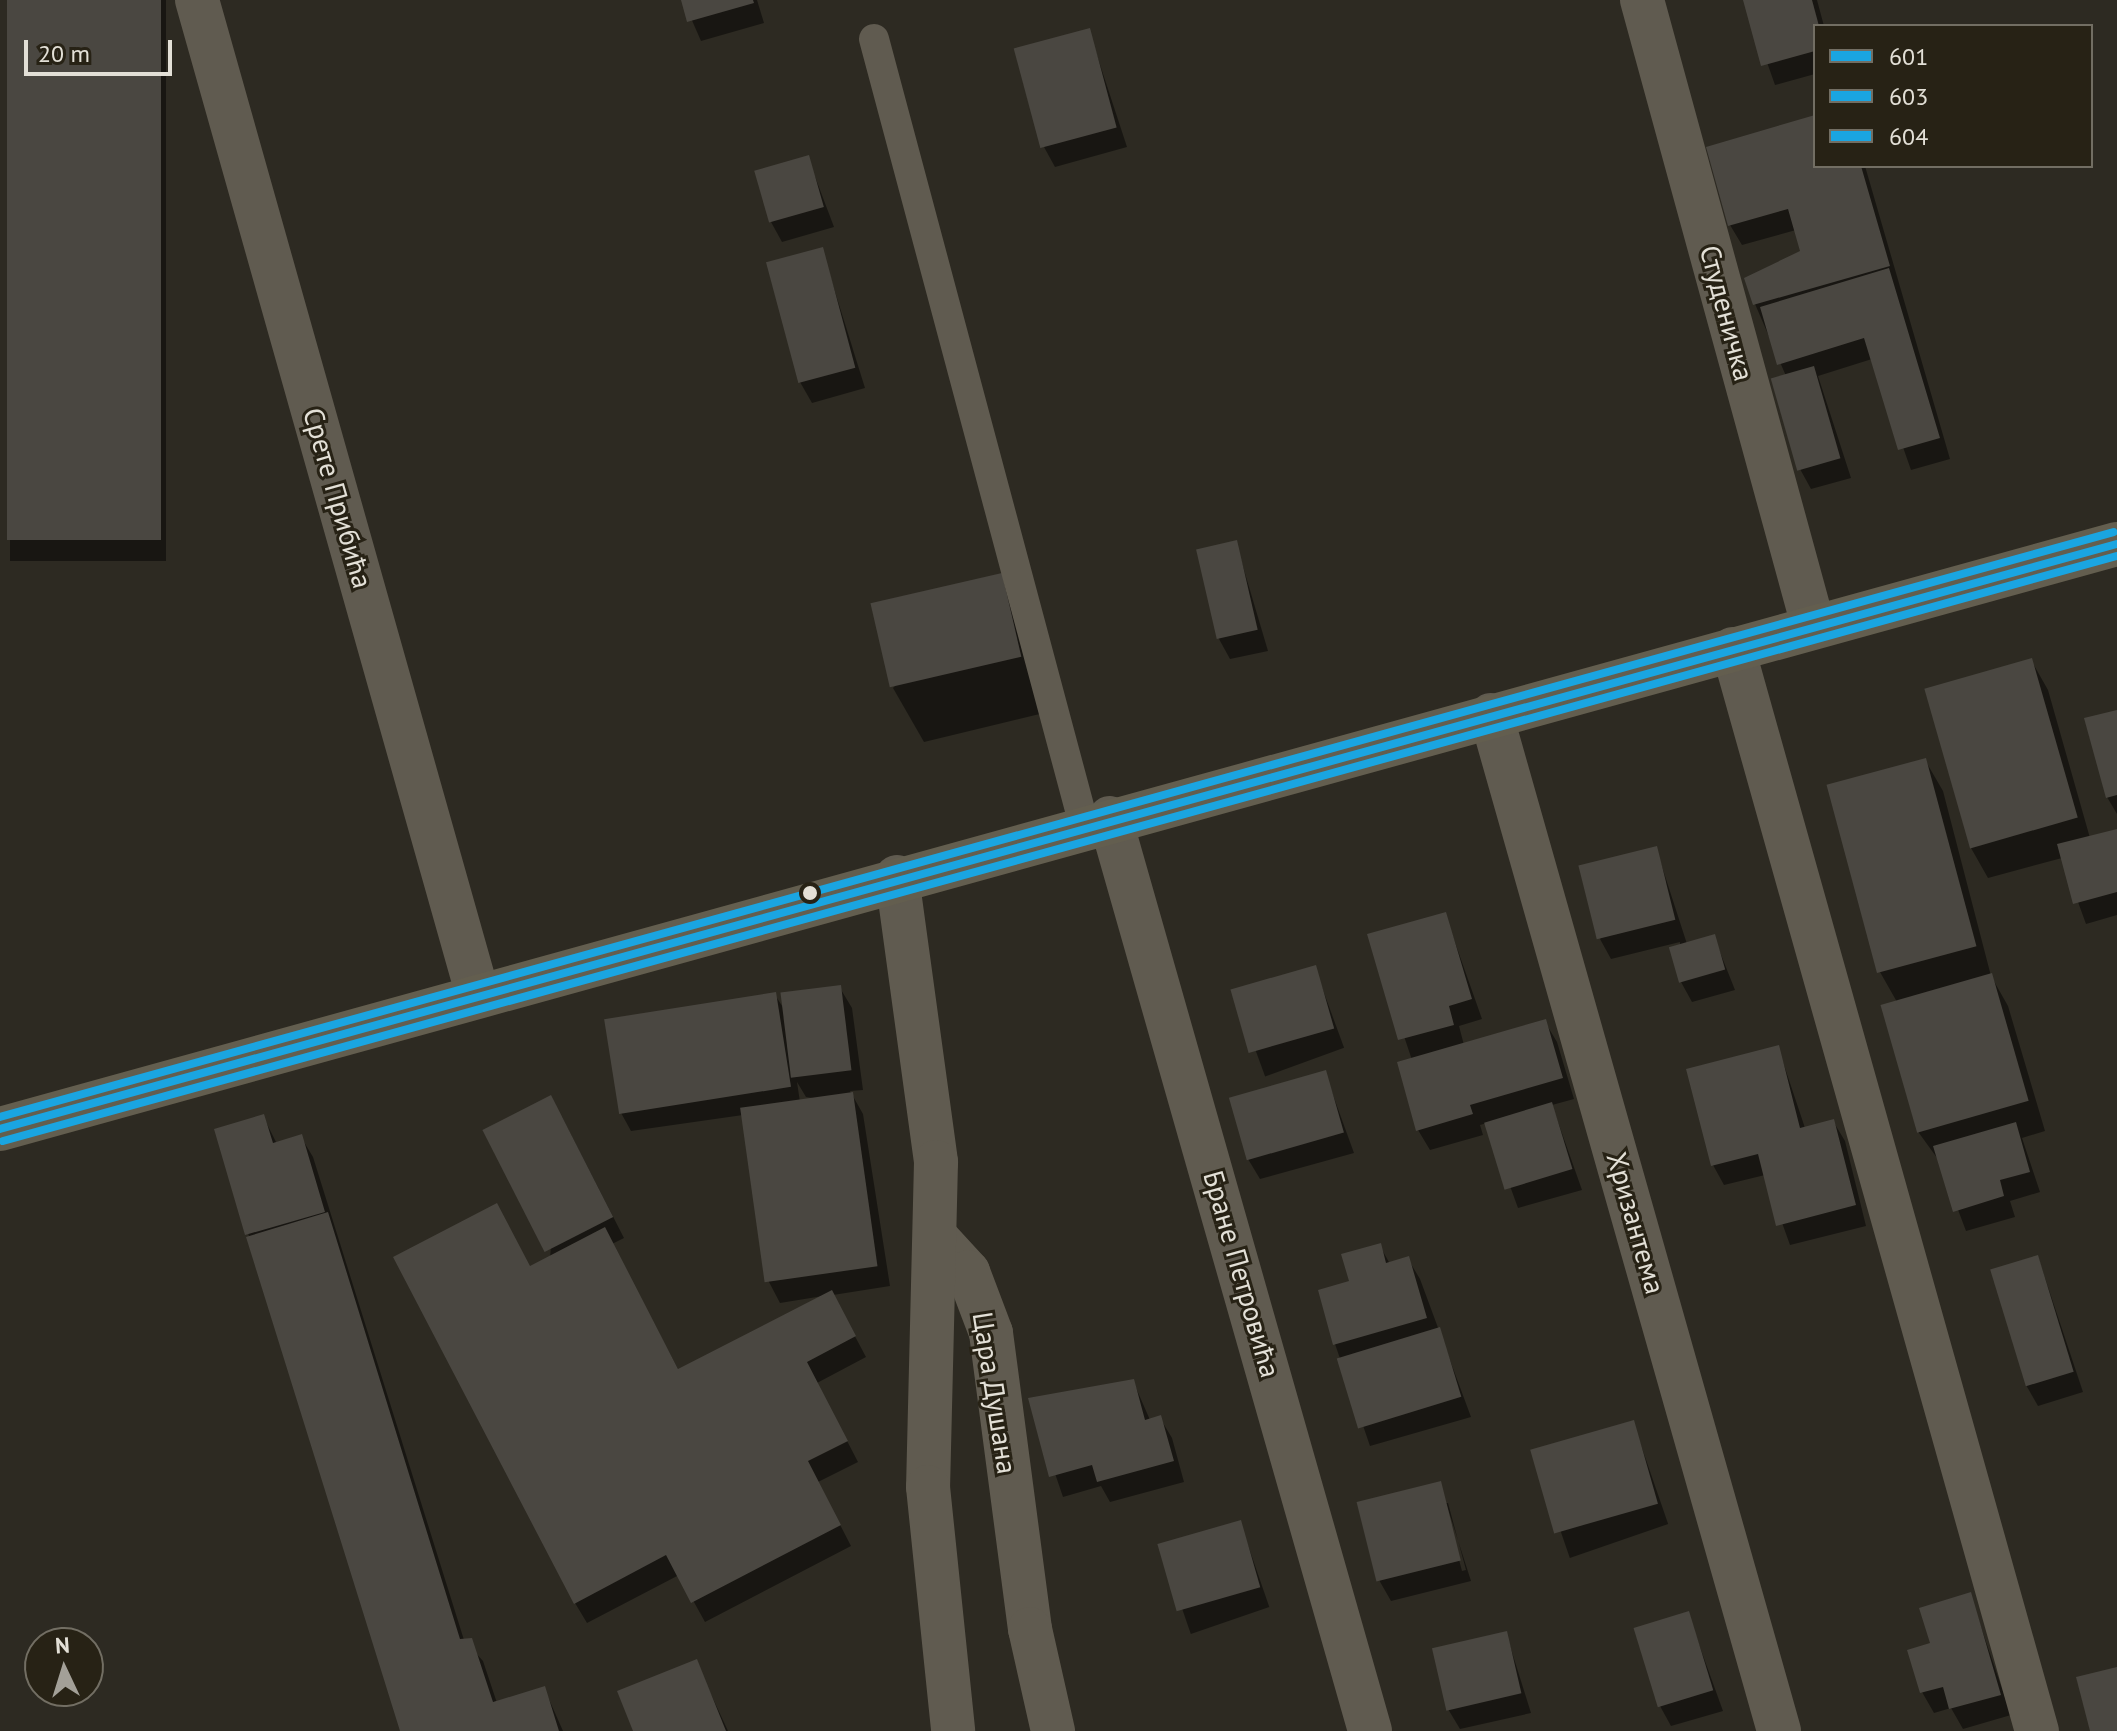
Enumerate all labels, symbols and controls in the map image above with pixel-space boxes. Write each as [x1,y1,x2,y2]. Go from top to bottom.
scale bar [28,24,176,74]
legend [1813,24,2093,168]
text: 20 m [38,38,90,69]
text: 601 [1889,41,1928,72]
text: 603 [1889,81,1928,112]
text: 604 [1889,121,1928,152]
street label: Студеничка [1693,242,1761,384]
street label: Срете Прибића [296,404,380,592]
unlabelled marker [802,885,818,901]
street label: Хризантема [1600,1148,1672,1298]
street label: Бране Петровића [1196,1167,1288,1381]
street label: Цара Душана [966,1309,1024,1477]
north arrow [24,1627,104,1707]
text: N [54,1631,71,1660]

